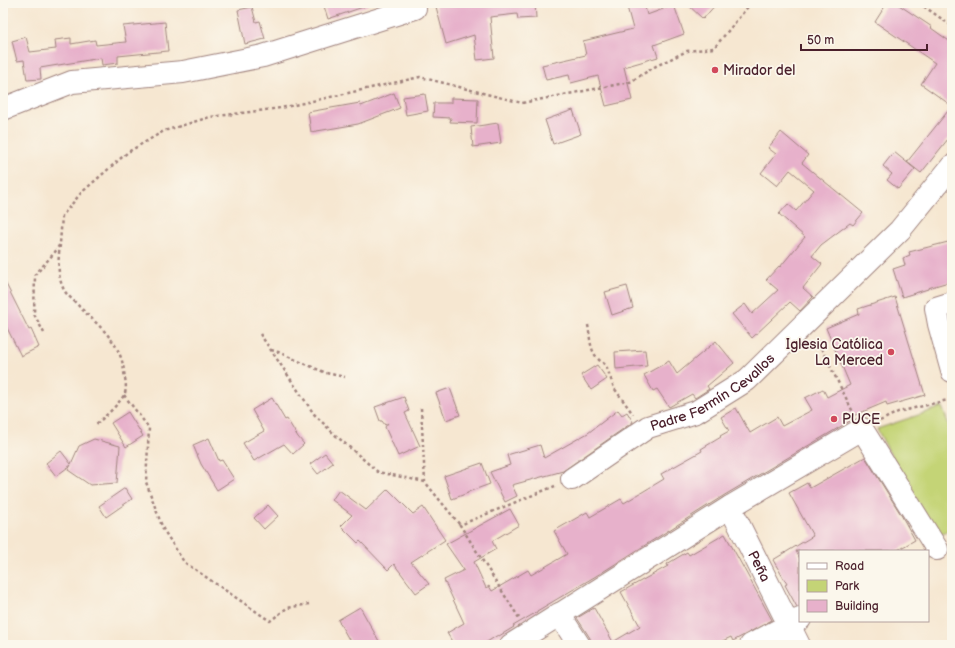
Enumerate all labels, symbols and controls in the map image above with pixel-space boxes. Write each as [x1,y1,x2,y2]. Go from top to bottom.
scale bar [801,26,927,52]
text: 50 m [807,33,834,48]
place label: Mirador del [723,62,795,79]
marker: Mirador del [710,65,720,75]
place label: Iglesia Católica La Merced [786,336,883,369]
marker: Iglesia Católica La Merced [886,347,896,357]
street label: Padre Fermín Cevallos [648,350,778,435]
place label: PUCE [842,411,880,428]
marker: PUCE [829,414,839,424]
street label: Peña [744,548,774,585]
legend [799,550,929,622]
text: Road [835,559,864,574]
text: Park [835,579,859,594]
text: Building [835,599,879,614]

